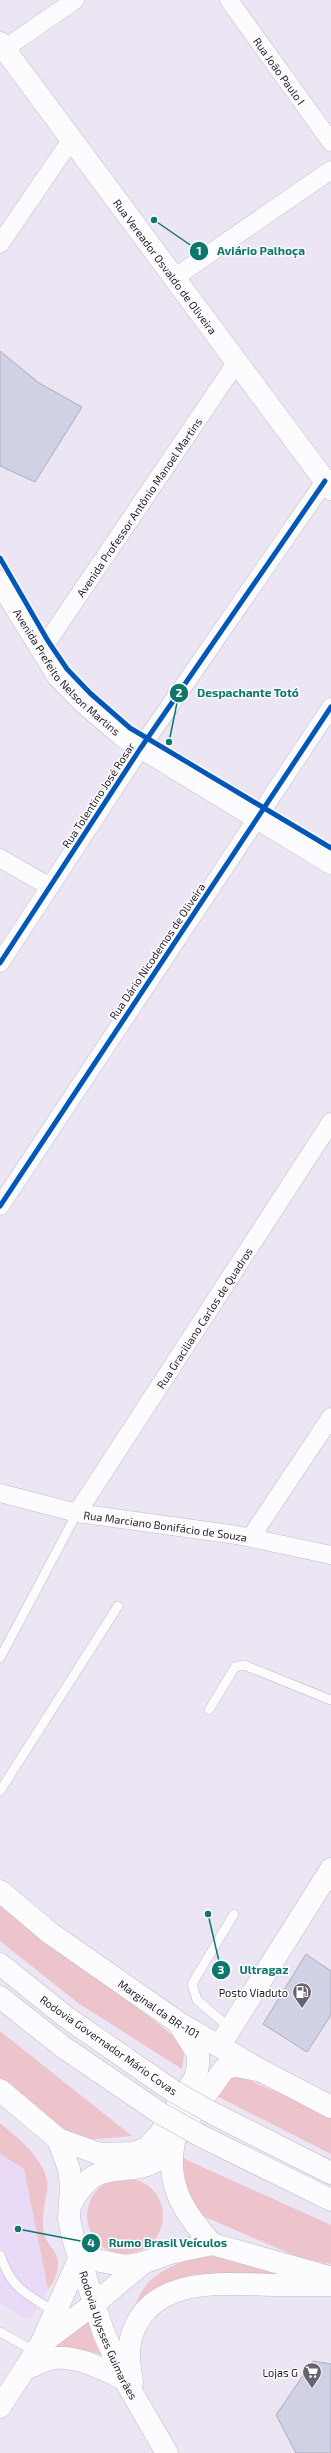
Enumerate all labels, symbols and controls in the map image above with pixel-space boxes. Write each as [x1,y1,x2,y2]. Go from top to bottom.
street label: Rua João Paulo I [251,34,308,107]
street label: Rua Vereador Osvaldo de Oliveira [111,196,220,336]
callout: Aviário Palhoça [189,239,314,263]
text: 1 [196,243,202,257]
text: Aviário Palhoça [217,243,305,258]
street label: Avenida Professor Antônio Manoel Martins [73,415,204,599]
street label: Avenida Prefeito Nelson Martins [11,606,123,738]
callout: Despachante Totó [169,681,307,705]
text: 2 [176,685,183,699]
text: Despachante Totó [197,685,299,699]
street label: Rua Tolentino José Rosar [59,739,137,850]
street label: Rua Dário Nicodemos de Oliveira [106,880,208,1022]
street label: Rua Graciliano Carlos de Quadros [153,1244,255,1391]
street label: Rua Marciano Bonifácio de Souza [83,1507,249,1544]
callout: Ultragaz [211,1958,296,1982]
text: 3 [218,1962,225,1976]
text: Ultragaz [240,1962,288,1976]
street label: Marginal da BR-101 [116,1976,202,2040]
fuel station icon: Posto Viaduto [291,1981,313,2009]
place label: Posto Viaduto [219,1986,288,1999]
street label: Rodovia Governador Mário Covas [38,1992,181,2098]
callout: Rumo Brasil Veículos [81,2231,236,2255]
text: 4 [87,2235,95,2249]
text: Rumo Brasil Veículos [109,2235,227,2249]
street label: Rodovia Ulysses Guimarães [77,2269,141,2402]
supermarket icon: Lojas G [301,2361,323,2389]
place label: Lojas G [262,2366,298,2380]

